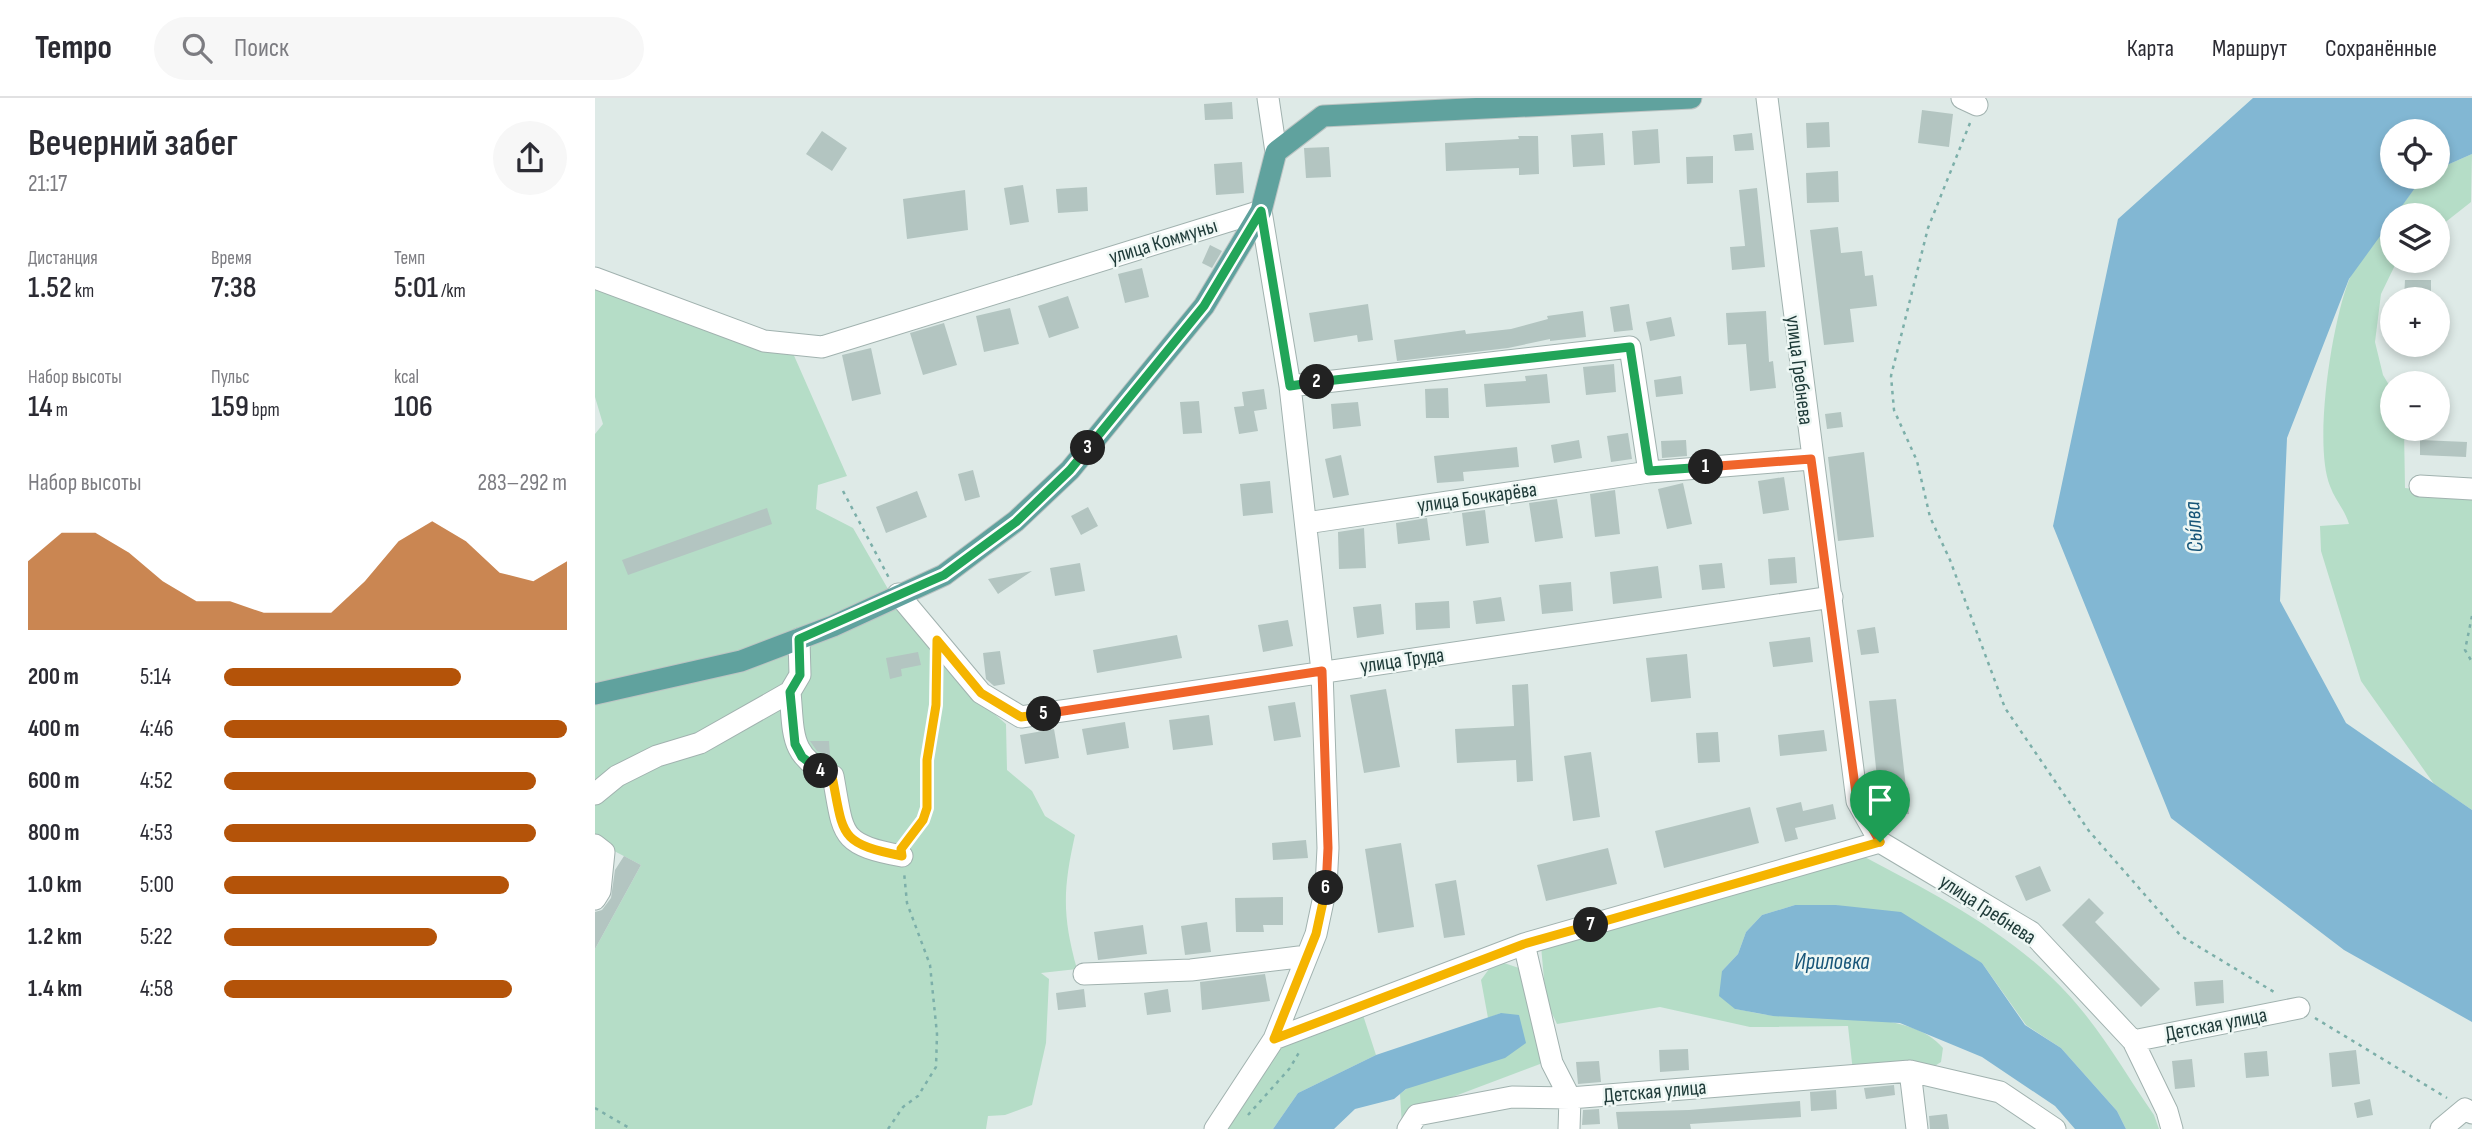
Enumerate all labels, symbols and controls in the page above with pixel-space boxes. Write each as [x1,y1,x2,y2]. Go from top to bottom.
search box [154,17,644,80]
text: Tempo [35,28,112,68]
icon: search [178,29,216,67]
text: Поиск [234,33,289,64]
text: Карта [2127,34,2174,63]
text: Маршрут [2212,34,2287,63]
text: Сохранённые [2325,34,2437,63]
map controls [2380,119,2450,441]
button: locate [2380,119,2450,189]
text: Вечерний забег [28,121,238,166]
button: share [493,121,567,195]
text: 21:17 [28,170,67,198]
button: layers [2380,203,2450,273]
street label: улица Коммуны [1106,213,1220,270]
text: Дистанция [28,247,98,270]
text: Время [211,247,252,270]
text: Темп [394,247,425,270]
text: 1.52 [28,270,72,306]
text: 7:38 [211,270,257,306]
text: 5:01 [394,270,438,306]
text: km [72,280,94,303]
text: /km [438,280,466,303]
button: + [2380,287,2450,357]
street label: улица Гребнева [1780,314,1819,426]
pin: 2 [1299,364,1335,400]
text: Набор высоты [28,366,122,389]
text: Пульс [211,366,250,389]
text: kcal [394,366,419,389]
text: 2 [1312,370,1321,393]
button: − [2380,371,2450,441]
text: 14 [28,389,53,425]
text: 159 [211,389,249,425]
text: 106 [394,389,433,425]
text: m [53,399,68,422]
text: bpm [249,399,280,422]
pin: 3 [1071,430,1105,466]
text: 3 [1083,436,1092,459]
pin: 1 [1689,450,1723,484]
text: 1 [1702,455,1709,478]
text: Набор высоты [28,469,141,497]
text: 283–292 m [477,469,567,497]
street label: улица Бочкарёва [1416,477,1538,518]
water label: Сы́лва [2178,500,2210,553]
street label: улица Труда [1359,642,1446,679]
text: 200 m [28,663,79,691]
text: 5:14 [140,663,171,691]
pin: 5 [1027,696,1061,732]
text: 5 [1039,702,1048,725]
text: 400 m [28,715,79,743]
text: 4:46 [140,715,174,743]
pin: 4 [803,754,839,788]
text: 4 [816,759,825,782]
text: 600 m [28,767,80,795]
text: 4:52 [140,767,173,795]
pin [1850,770,1910,842]
icon: arrive [1861,781,1899,819]
text: 800 m [28,819,80,847]
text: 4:53 [140,819,173,847]
street label: улица Гребнева [1935,869,2041,950]
pin: 6 [1309,870,1343,906]
text: 1.0 km [28,871,82,899]
text: 5:00 [140,871,174,899]
text: 6 [1321,876,1330,899]
pin: 7 [1573,908,1609,942]
text: 7 [1586,913,1595,936]
text: 1.2 km [28,923,82,951]
text: 5:22 [140,923,173,951]
water label: Ириловка [1794,948,1870,976]
text: 1.4 km [28,975,82,1003]
text: 4:58 [140,975,173,1003]
street label: Детская улица [2163,1002,2269,1047]
street label: Детская улица [1603,1075,1707,1108]

